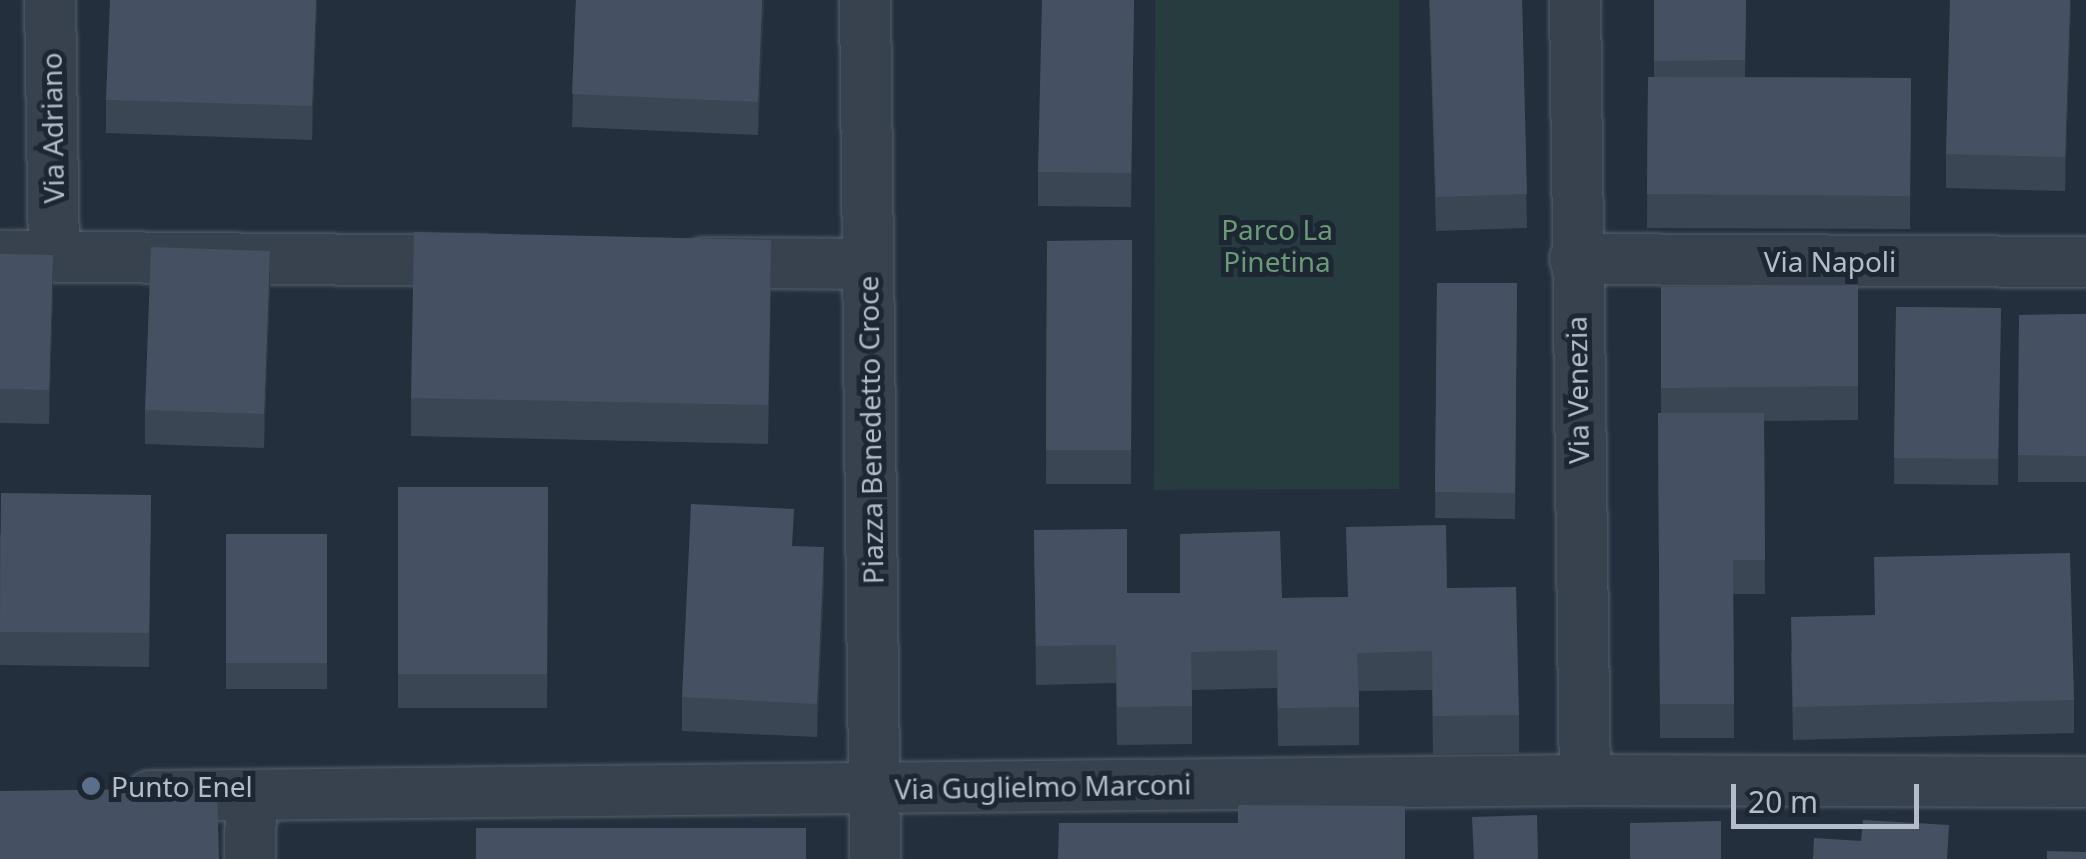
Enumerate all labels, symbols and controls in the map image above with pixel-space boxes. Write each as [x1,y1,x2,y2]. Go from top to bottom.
street label: Via Adriano [34,52,70,204]
park label: Parco La Pinetina [1221,212,1333,278]
street label: Via Napoli [1764,244,1896,278]
street label: Piazza Benedetto Croce [851,275,889,585]
street label: Via Venezia [1559,316,1595,464]
scale bar [1736,764,1924,826]
street label: Via Guglielmo Marconi [894,767,1192,805]
place label: Punto Enel [111,769,253,803]
marker: Punto Enel [80,775,102,797]
text: 20 m [1748,781,1818,822]

